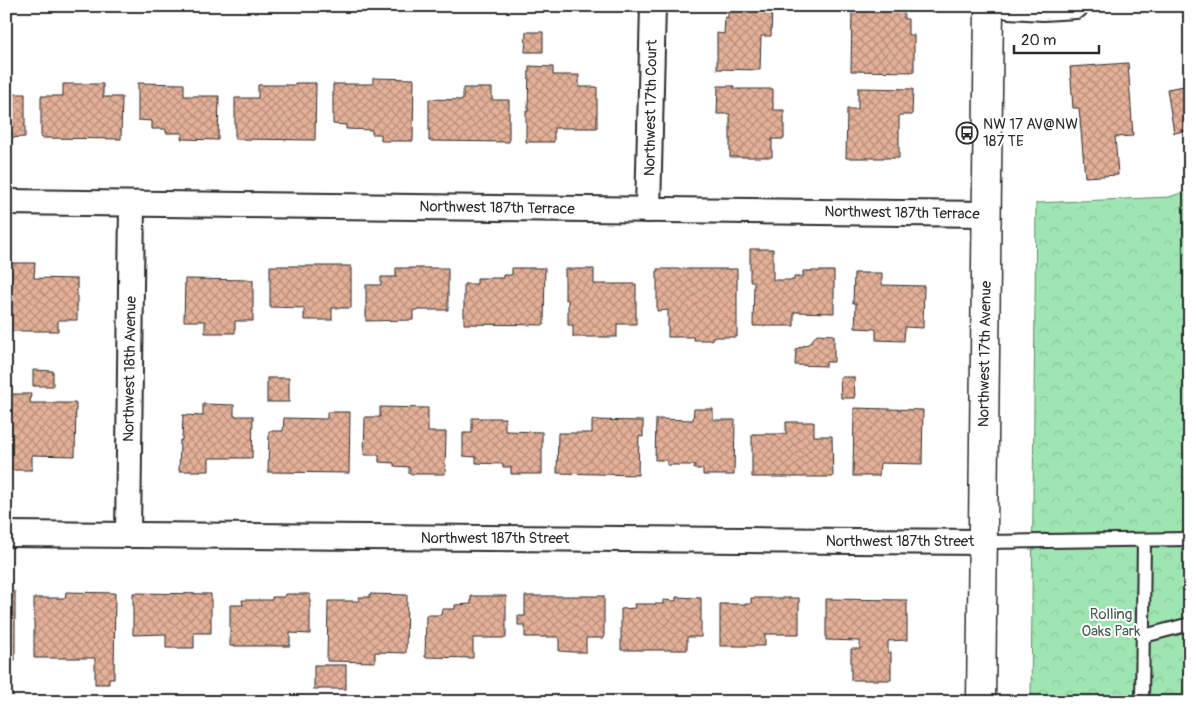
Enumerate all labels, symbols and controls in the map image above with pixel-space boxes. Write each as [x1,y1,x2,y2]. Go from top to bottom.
scale bar [1014,22,1098,54]
text: 20 m [1021,31,1056,50]
street label: Northwest 17th Court [640,39,662,176]
place label: NW 17 AV@NW 187 TE [983,115,1078,151]
bus stop icon: NW 17 AV@NW 187 TE [955,121,979,145]
street label: Northwest 187th Terrace [419,197,575,219]
street label: Northwest 187th Terrace [824,202,980,224]
street label: Northwest 17th Avenue [974,280,996,427]
street label: Northwest 18th Avenue [119,295,141,442]
street label: Northwest 187th Street [421,529,570,548]
street label: Northwest 187th Street [826,532,975,551]
park label: Rolling Oaks Park [1082,605,1141,641]

